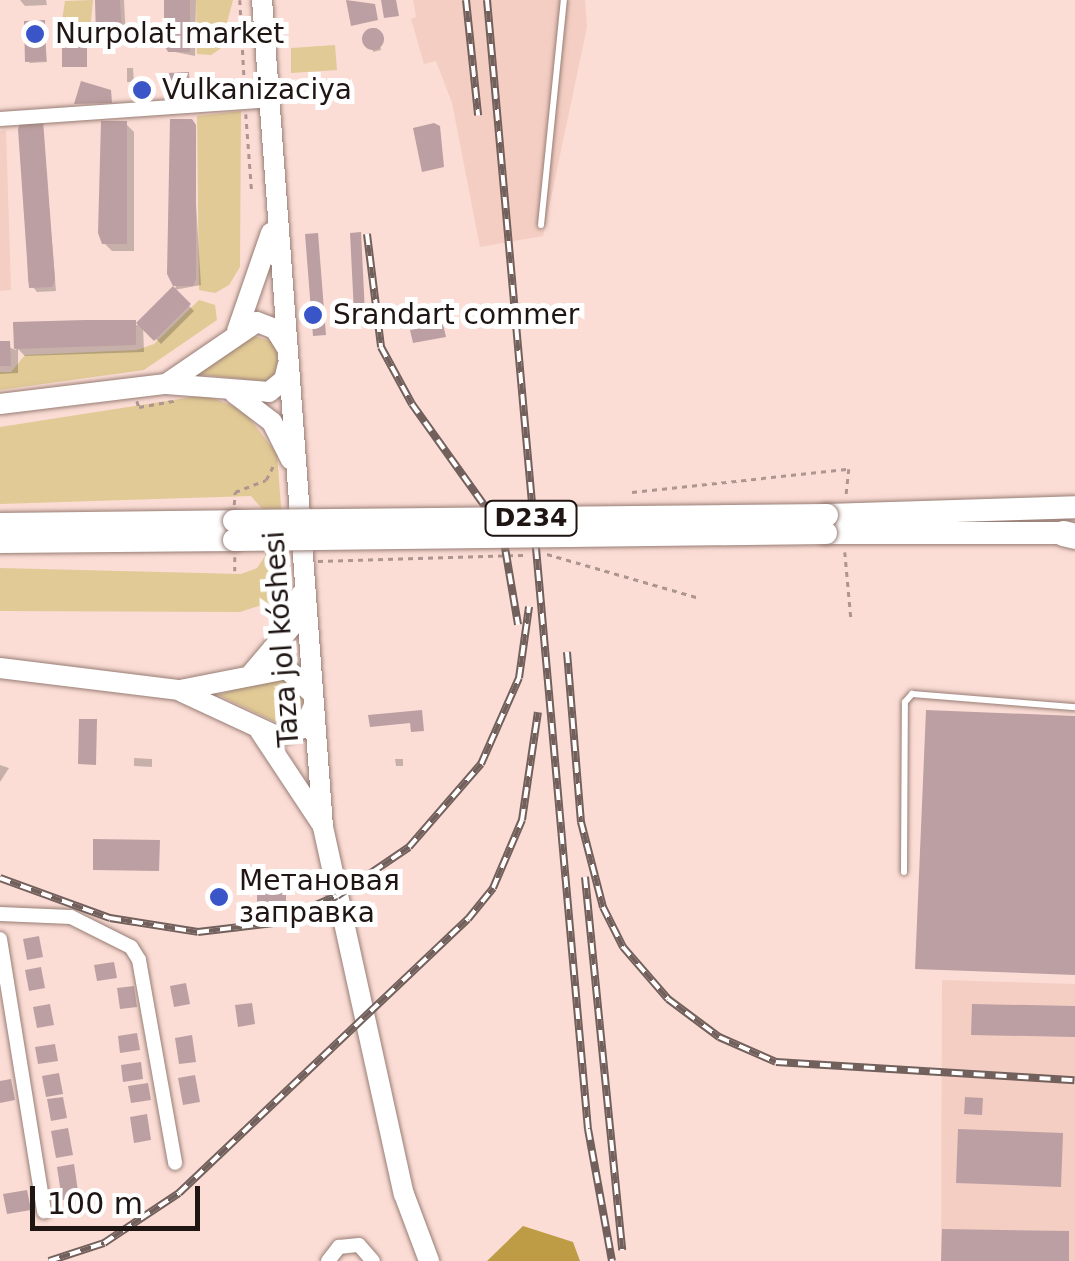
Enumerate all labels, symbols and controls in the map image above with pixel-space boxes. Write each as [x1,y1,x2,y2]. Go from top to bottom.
place label: Nurpolat market [55,17,284,51]
marker: Nurpolat market [24,23,46,45]
place label: Vulkanizaciya [162,73,352,107]
marker: Vulkanizaciya [131,79,153,101]
place label: Srandart commer [333,298,579,332]
marker: Srandart commer [302,304,324,326]
road number: D234 [484,498,578,538]
street label: Taza jol kóshesi [258,530,306,748]
place label: Метановая заправка [239,864,400,930]
marker: Метановая заправка [208,886,230,908]
scale bar [35,1166,205,1228]
text: 100 m [47,1186,143,1221]

